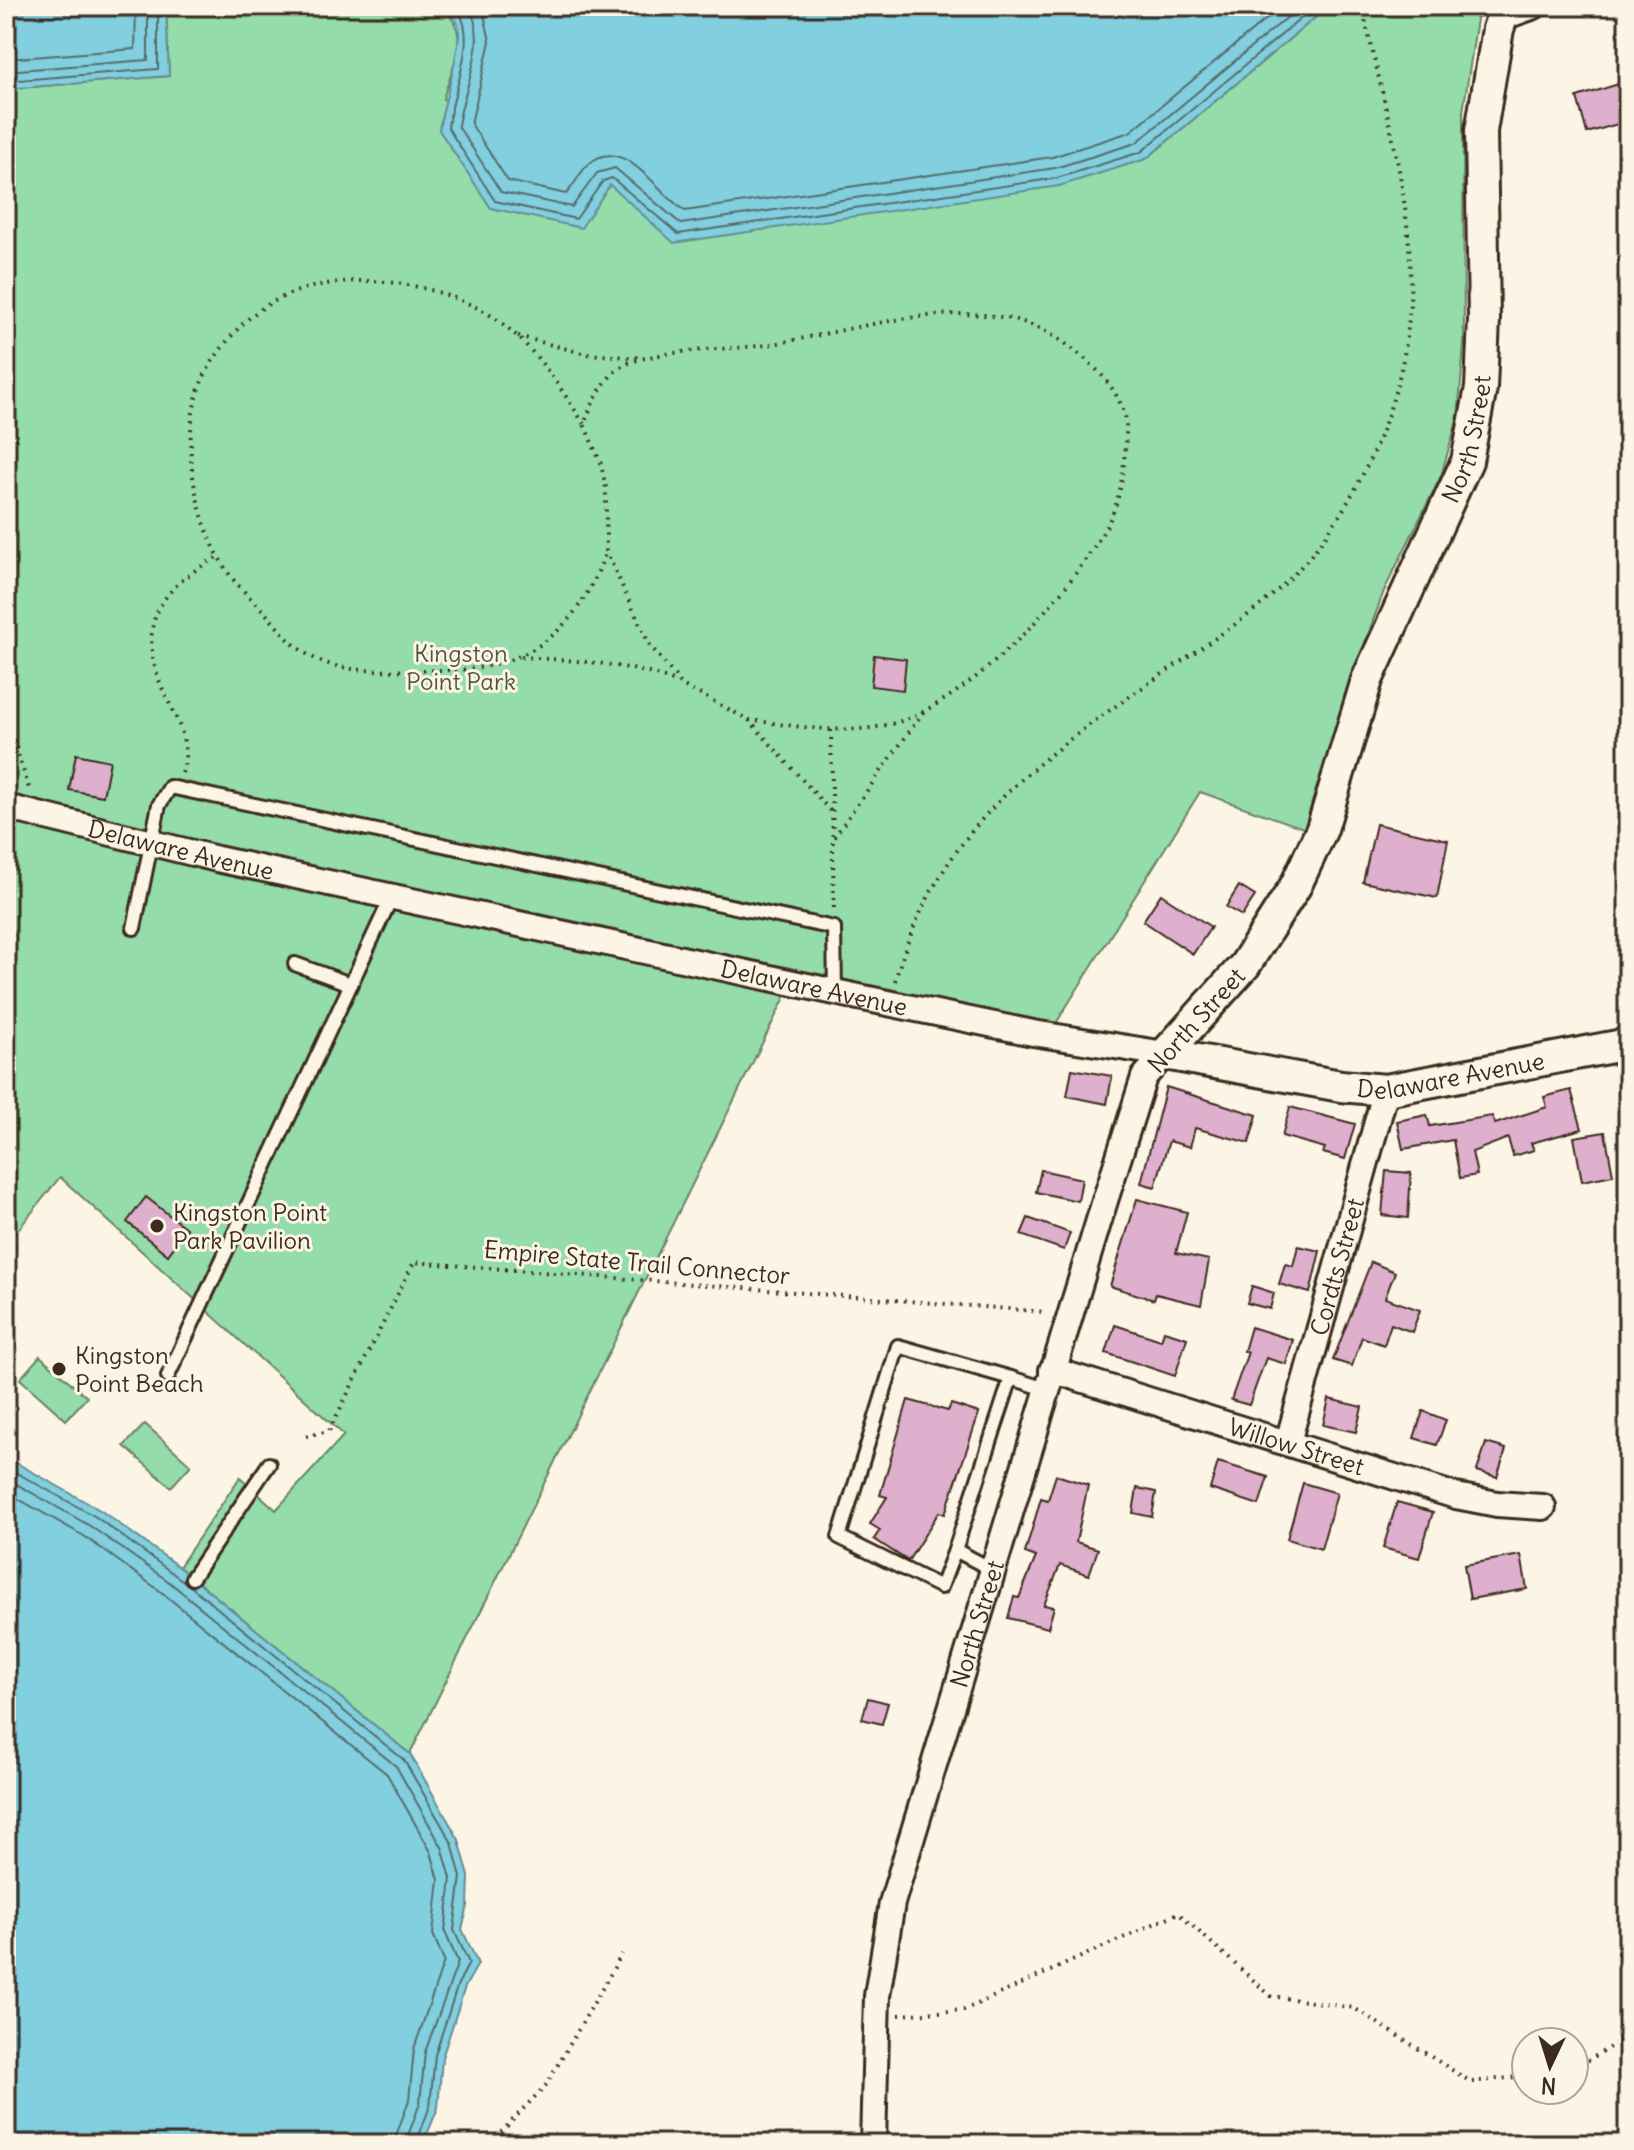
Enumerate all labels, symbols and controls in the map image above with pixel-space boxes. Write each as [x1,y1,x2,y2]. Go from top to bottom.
street label: North Street [1435,375,1497,508]
park label: Kingston Point Park [406,638,516,696]
street label: Delaware Avenue [85,813,276,886]
street label: Delaware Avenue [718,953,910,1022]
street label: North Street [1141,961,1251,1079]
street label: Delaware Avenue [1356,1045,1547,1105]
street label: Cordts Street [1303,1194,1370,1339]
place label: Kingston Point Park Pavilion [173,1197,327,1255]
marker: Kingston Point Park Pavilion [148,1217,166,1235]
street label: Empire State Trail Connector [483,1234,791,1290]
place label: Kingston Point Beach [75,1340,204,1398]
marker: Kingston Point Beach [50,1360,68,1378]
street label: Willow Street [1225,1411,1368,1481]
street label: North Street [943,1557,1010,1691]
north arrow [1510,2026,1590,2106]
text: N [1540,2071,1557,2100]

